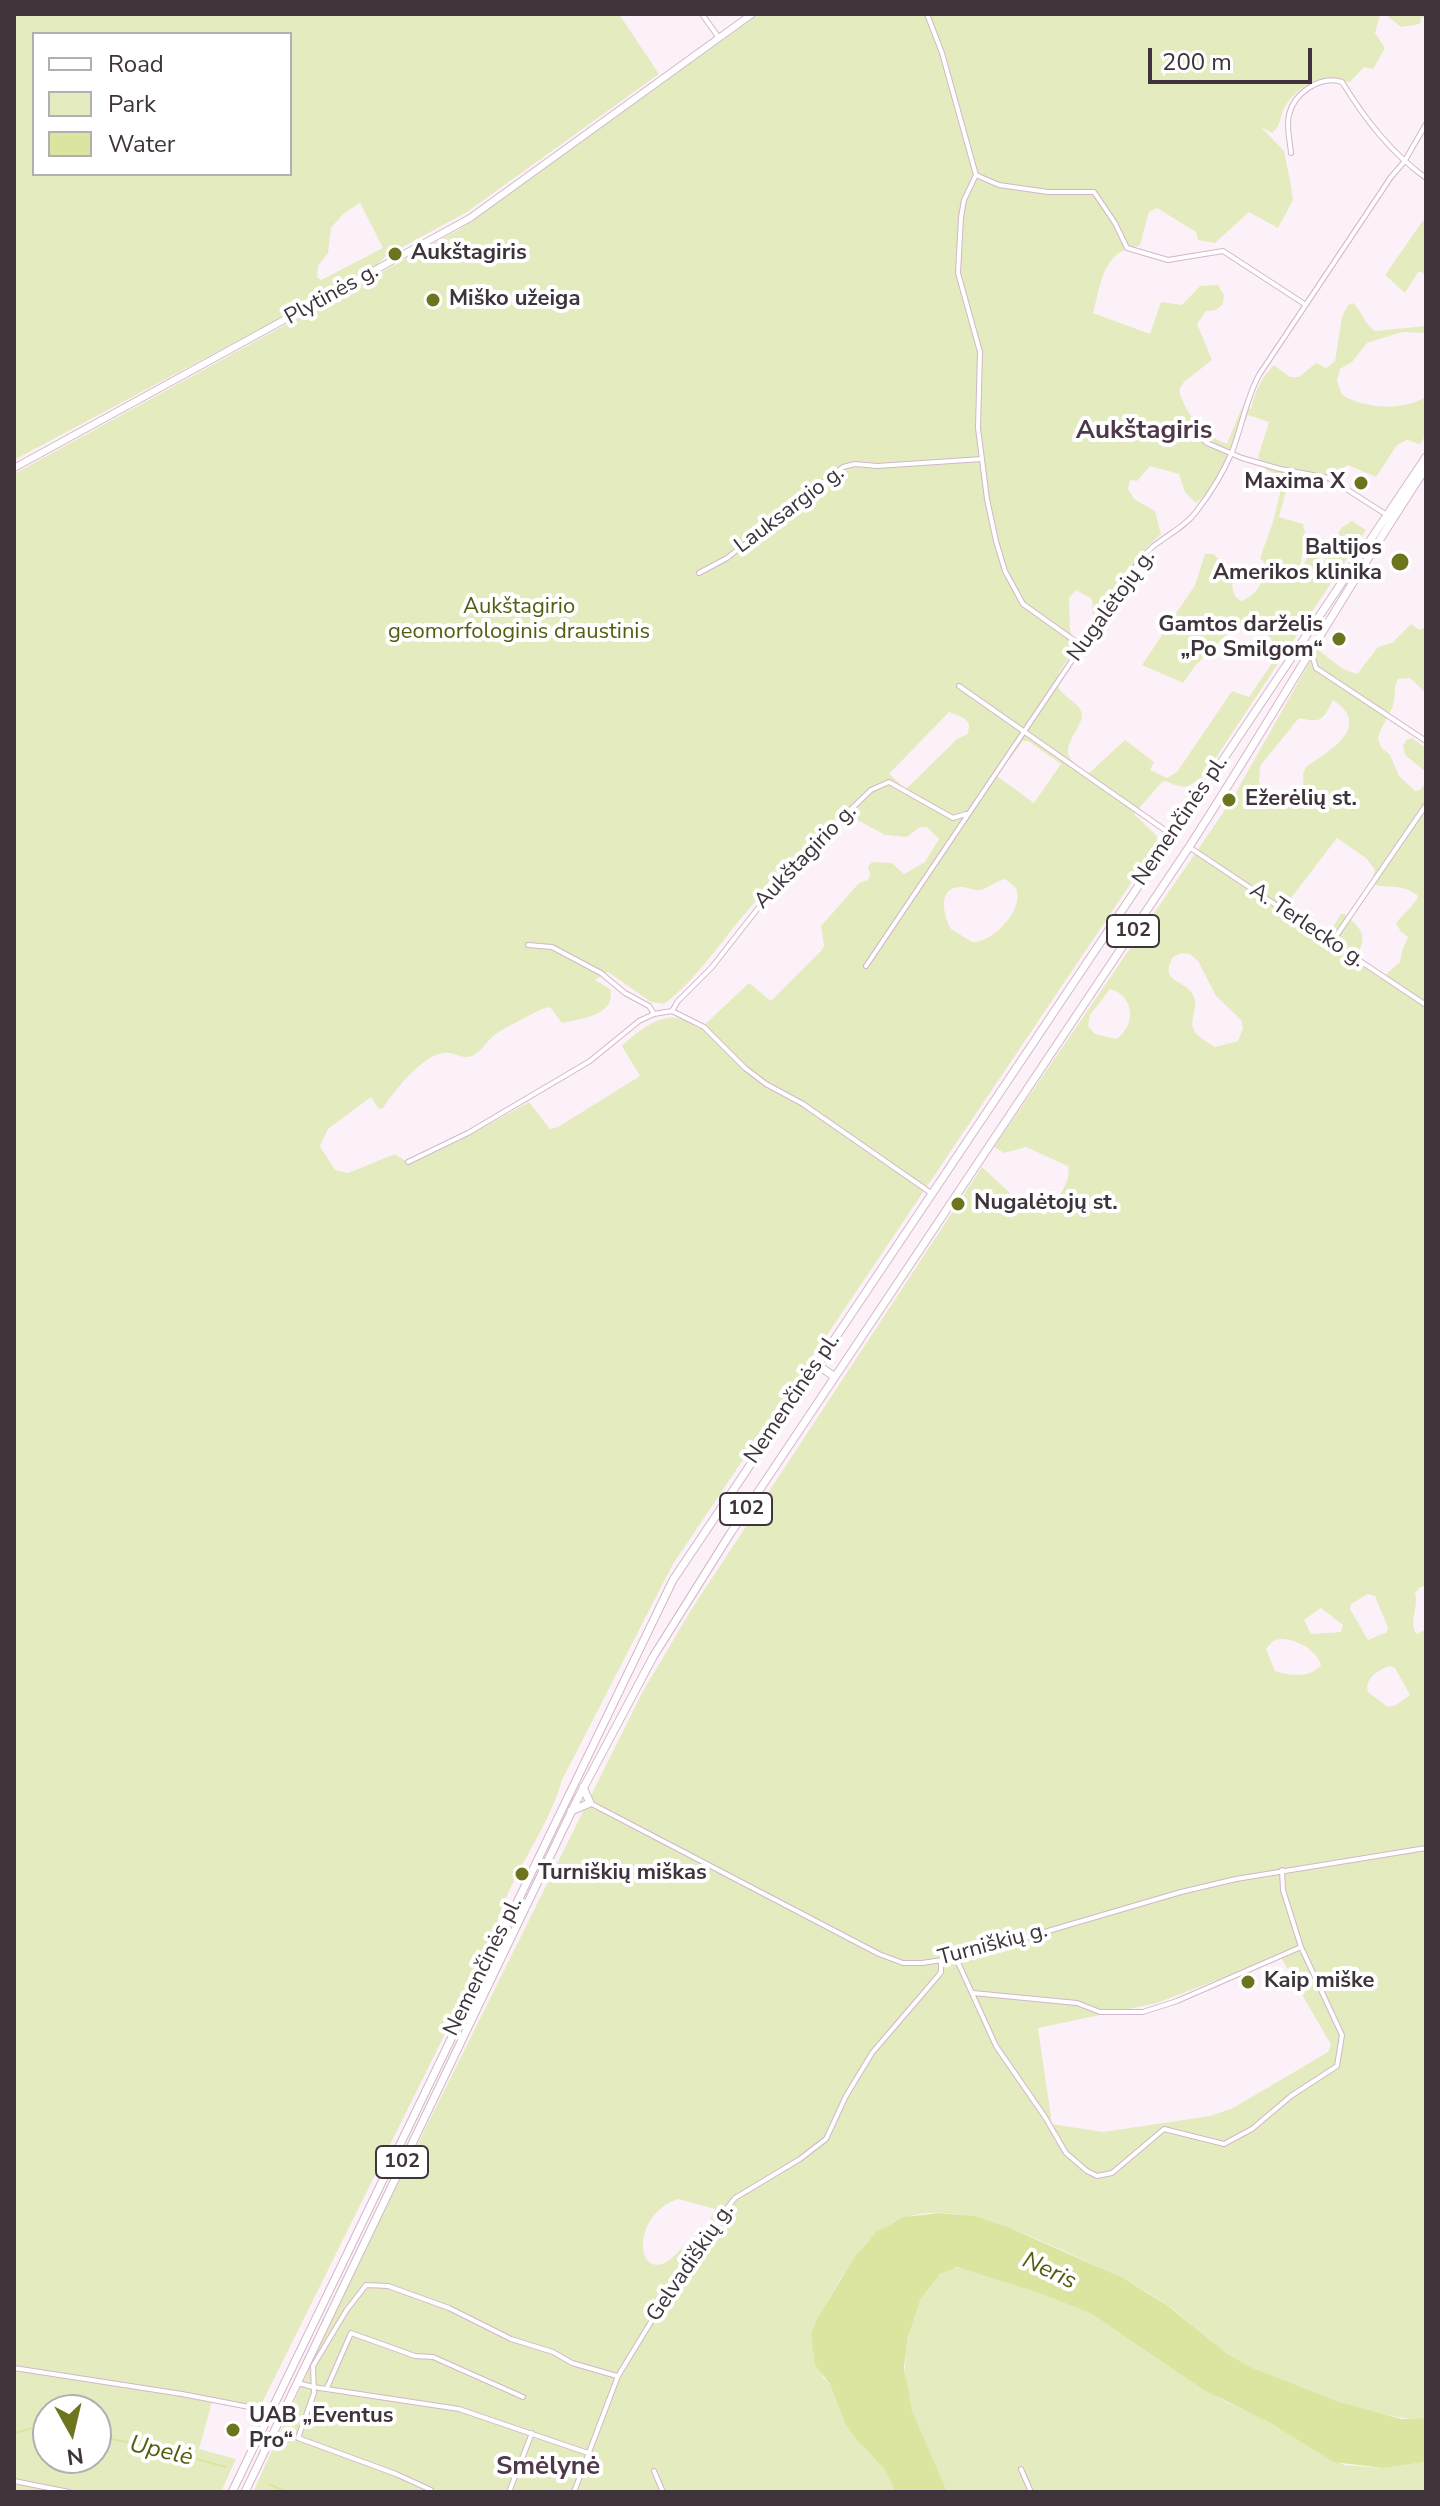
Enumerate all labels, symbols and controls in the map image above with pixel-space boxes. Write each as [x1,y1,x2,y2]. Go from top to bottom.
legend [32,32,292,176]
scale bar [1152,32,1316,82]
text: 200 m [1162,46,1232,78]
text: Road [108,48,164,80]
text: Park [108,88,156,120]
text: Water [108,128,175,160]
place label: Aukštagiris [411,241,527,267]
marker: Aukštagiris [386,245,404,263]
street label: Plytinės g. [281,259,383,331]
place label: Miško užeiga [449,287,580,313]
marker: Miško užeiga [424,291,442,309]
district label: Aukštagiris [1076,416,1212,448]
street label: Lauksargio g. [730,460,850,560]
place label: Maxima X [1244,470,1345,496]
marker: Maxima X [1352,474,1370,492]
place label: Baltijos Amerikos klinika [1213,536,1382,588]
street label: Nugalėtojų g. [1062,545,1162,667]
marker: Baltijos Amerikos klinika [1389,551,1411,573]
park label: Aukštagirio geomorfologinis draustinis [388,595,650,646]
place label: Gamtos darželis „Po Smilgom“ [1158,613,1323,664]
marker: Gamtos darželis „Po Smilgom“ [1330,630,1348,648]
street label: Nemenčinės pl. [1128,751,1234,891]
place label: Ežerėlių st. [1245,787,1357,813]
marker: Ežerėlių st. [1220,791,1238,809]
street label: Aukštagirio g. [749,799,863,915]
street label: A. Terlecko g. [1244,878,1370,974]
road number: 102 [1107,915,1159,947]
place label: Nugalėtojų st. [974,1191,1118,1217]
marker: Nugalėtojų st. [949,1195,967,1213]
street label: Nemenčinės pl. [740,1329,846,1469]
road number: 102 [720,1493,772,1525]
place label: Turniškių miškas [538,1861,707,1887]
marker: Turniškių miškas [513,1865,531,1883]
street label: Nemenčinės pl. [439,1893,529,2041]
street label: Turniškių g. [935,1918,1051,1972]
place label: Kaip miške [1264,1969,1375,1995]
marker: Kaip miške [1239,1973,1257,1991]
road number: 102 [376,2146,428,2178]
street label: Gelvadiškių g. [642,2199,740,2327]
water label: Neris [1017,2247,1081,2297]
north arrow [32,2394,112,2474]
place label: UAB „Eventus Pro“ [249,2404,393,2456]
marker: UAB „Eventus Pro“ [224,2421,242,2439]
water label: Upelė [127,2431,195,2473]
text: N [65,2440,85,2472]
district label: Smėlynė [496,2452,600,2484]

